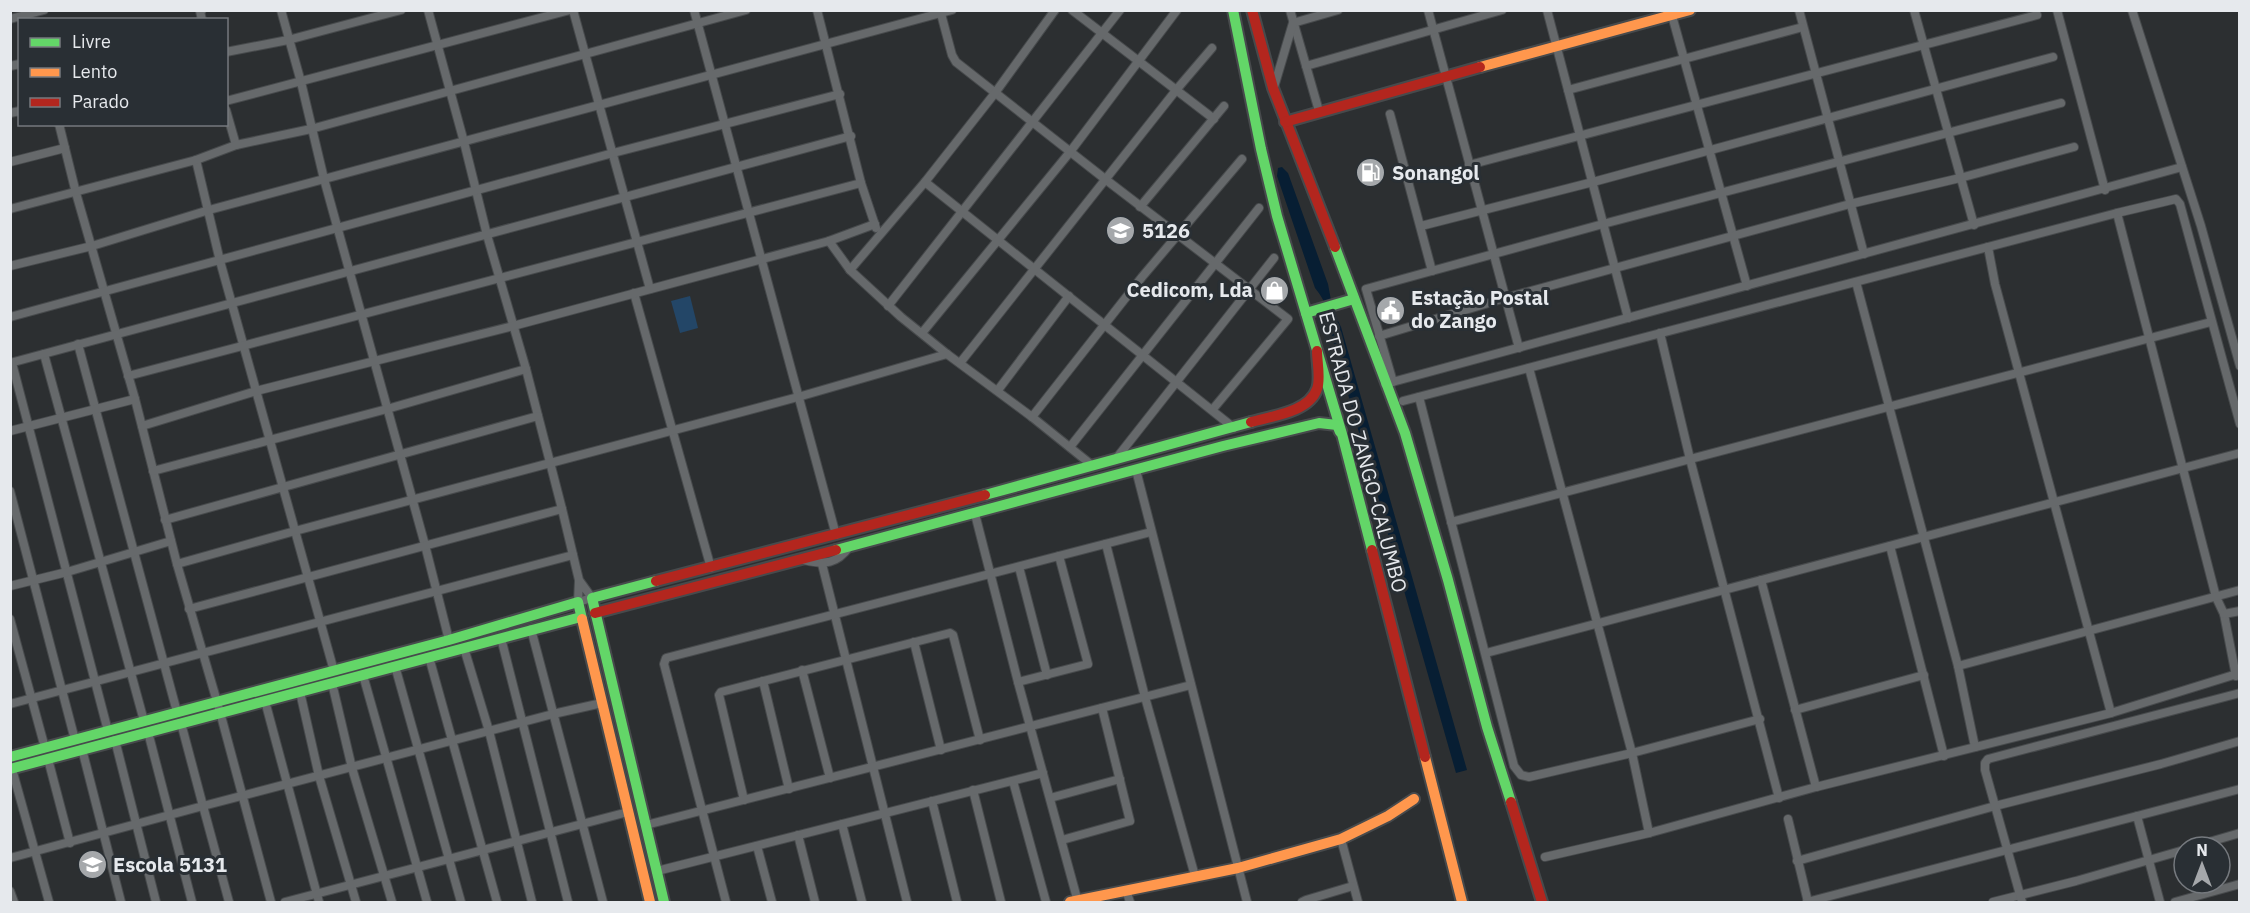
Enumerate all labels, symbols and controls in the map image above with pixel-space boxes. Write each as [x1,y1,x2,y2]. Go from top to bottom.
legend [18,18,228,126]
text: Livre [72,30,111,53]
text: Lento [72,60,117,83]
text: Parado [72,90,129,113]
fuel station icon: Sonangol [1355,157,1387,189]
place label: Sonangol [1392,159,1479,186]
school or university icon: 5126 [1105,215,1137,247]
place label: 5126 [1142,217,1190,244]
shop icon: Cedicom, Lda [1258,274,1290,306]
place label: Cedicom, Lda [1127,276,1253,303]
place label: Estação Postal do Zango [1411,284,1549,334]
public building icon: Estação Postal do Zango [1374,294,1406,326]
street label: ESTRADA DO ZANGO-CALUMBO [1313,308,1414,595]
north arrow [2172,835,2232,895]
text: N [2196,840,2208,860]
school or university icon: Escola 5131 [76,849,108,881]
place label: Escola 5131 [113,851,227,878]

